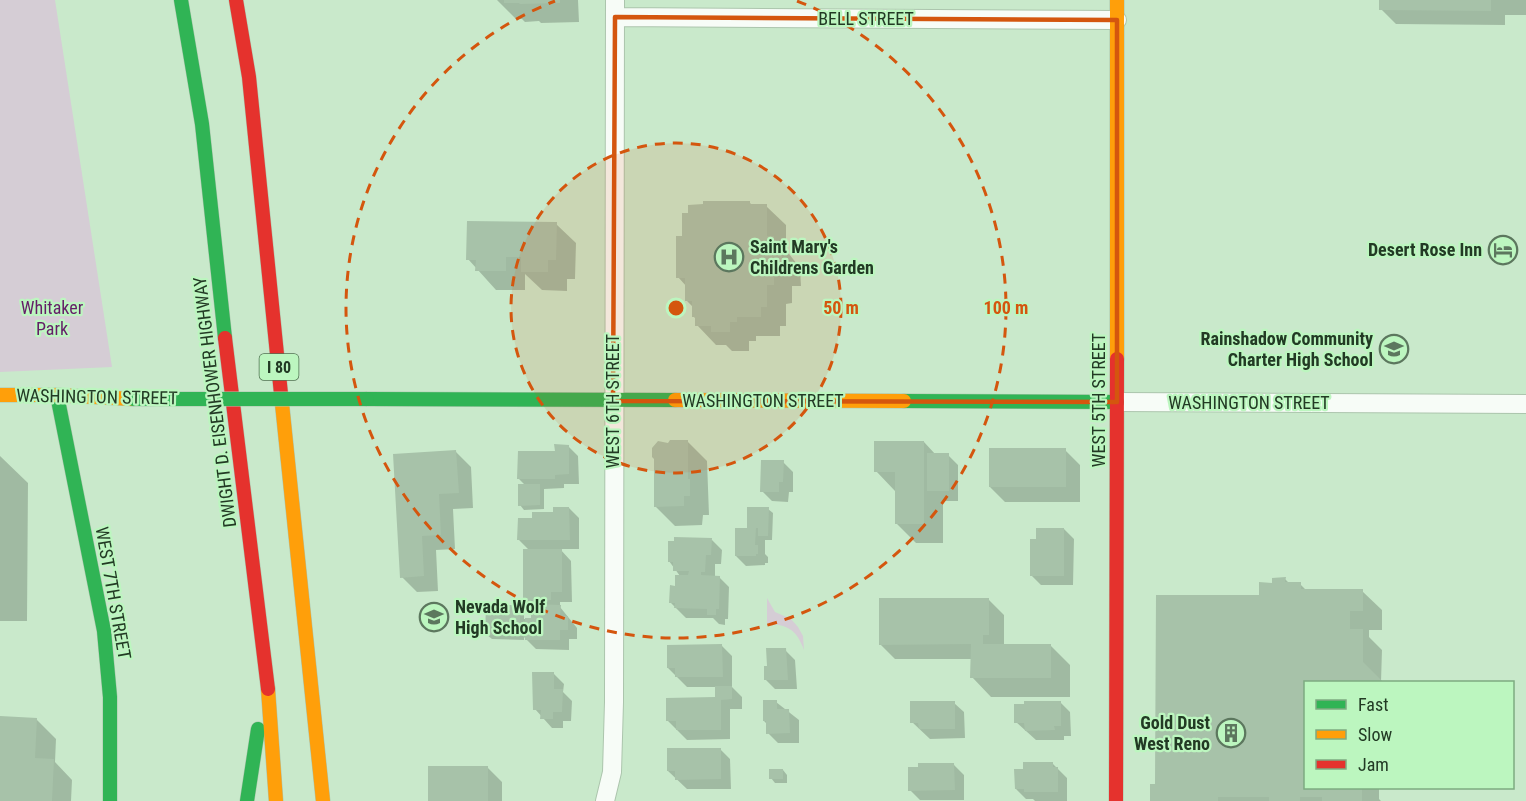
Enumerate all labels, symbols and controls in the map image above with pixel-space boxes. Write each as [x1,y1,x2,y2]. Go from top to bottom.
street label: BELL STREET [818,8,914,29]
hotel icon: Desert Rose Inn [1487,234,1519,266]
place label: Saint Mary's Childrens Garden [750,236,874,278]
place label: Desert Rose Inn [1368,239,1482,260]
hospital icon: Saint Mary's Childrens Garden [713,241,745,273]
street label: DWIGHT D. EISENHOWER HIGHWAY [189,275,240,529]
park label: Whitaker Park [21,297,84,339]
text: 50 m [823,297,859,318]
text: 100 m [984,297,1028,318]
centre of rings [666,298,686,318]
place label: Rainshadow Community Charter High School [1201,328,1373,370]
street label: WEST 5TH STREET [1088,333,1109,467]
school or university icon: Rainshadow Community Charter High School [1378,333,1410,365]
street label: WEST 6TH STREET [602,334,623,468]
road number: I 80 [260,354,298,380]
street label: WASHINGTON STREET [16,385,178,408]
street label: WASHINGTON STREET [682,390,844,411]
street label: WASHINGTON STREET [1168,392,1330,413]
street label: WEST 7TH STREET [91,525,136,661]
place label: Nevada Wolf High School [455,596,545,638]
school or university icon: Nevada Wolf High School [418,601,450,633]
legend [1304,681,1514,789]
text: Fast [1358,694,1389,715]
place label: Gold Dust West Reno [1134,712,1210,754]
building icon: Gold Dust West Reno [1215,717,1247,749]
text: Slow [1358,724,1393,745]
text: Jam [1358,754,1389,775]

